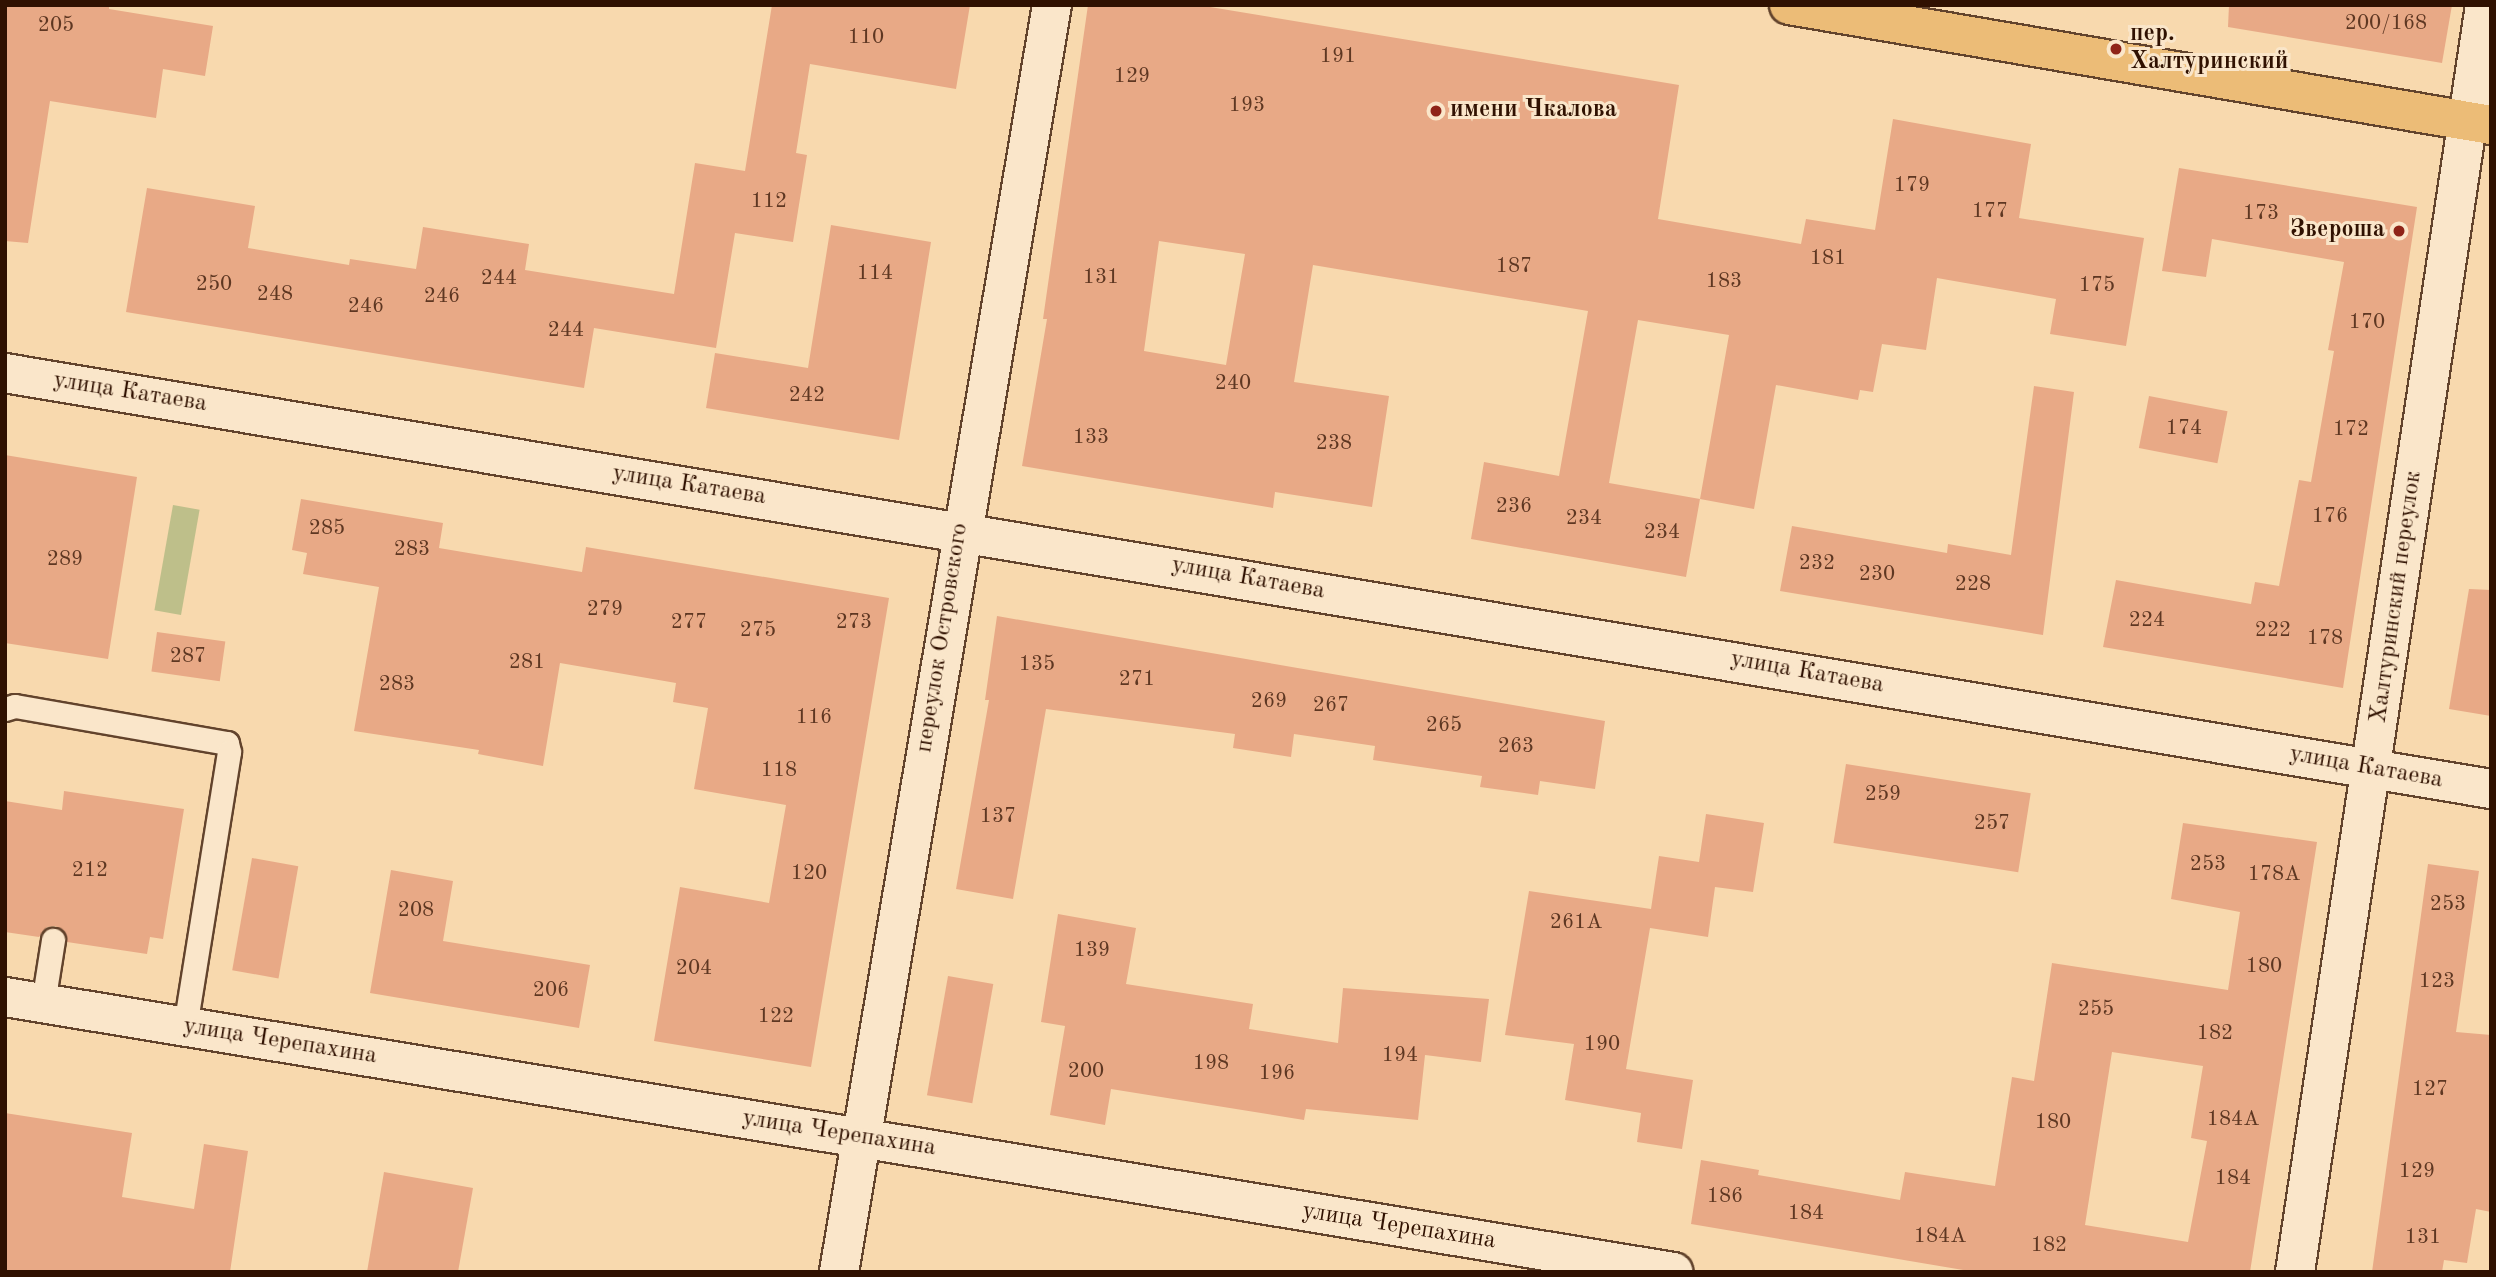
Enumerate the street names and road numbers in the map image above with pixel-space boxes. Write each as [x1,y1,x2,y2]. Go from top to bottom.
street label: улица Катаева [51,367,209,419]
street label: улица Катаева [610,460,768,512]
street label: Халтуринский переулок [2365,469,2429,725]
street label: переулок Островского [911,521,975,755]
street label: улица Катаева [1169,551,1327,607]
street label: улица Катаева [1728,645,1886,701]
street label: улица Катаева [2287,740,2445,796]
street label: улица Черепахина [181,1012,379,1072]
street label: улица Черепахина [740,1104,938,1164]
street label: улица Черепахина [1300,1197,1498,1257]

